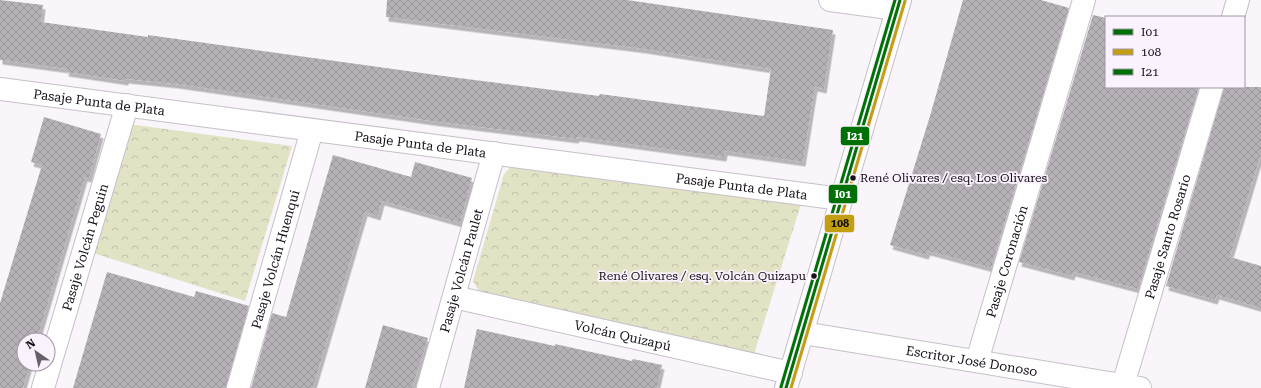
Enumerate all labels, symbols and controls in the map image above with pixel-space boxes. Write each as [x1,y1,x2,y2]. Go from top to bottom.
legend [1105,16,1245,88]
text: I01 [1141,25,1159,39]
text: 108 [1141,45,1161,59]
text: I21 [1141,65,1159,79]
street label: Pasaje Punta de Plata [32,86,166,118]
line badge: I21 [840,126,870,146]
street label: Pasaje Punta de Plata [354,128,487,160]
text: I21 [847,130,863,143]
street label: Pasaje Punta de Plata [675,170,808,202]
place label: René Olivares / esq. Los Olivares [860,171,1048,185]
street label: Pasaje Santo Rosario [1142,172,1193,301]
marker: René Olivares / esq. Los Olivares [848,173,858,183]
street label: Pasaje Volcán Peguin [59,181,111,313]
line badge: I01 [828,184,858,204]
street label: Pasaje Volcán Huenqui [248,188,302,330]
text: I01 [835,188,851,201]
street label: Pasaje Coronación [983,203,1030,319]
street label: Pasaje Volcán Paulet [436,207,486,334]
line badge: 108 [824,214,855,233]
text: 108 [831,217,849,230]
place label: René Olivares / esq. Volcán Quizapu [599,269,807,283]
marker: René Olivares / esq. Volcán Quizapu [809,271,819,281]
street label: Volcán Quizapú [573,317,673,353]
north arrow [16,332,56,372]
text: N [24,336,38,352]
street label: Escritor José Donoso [905,342,1039,379]

